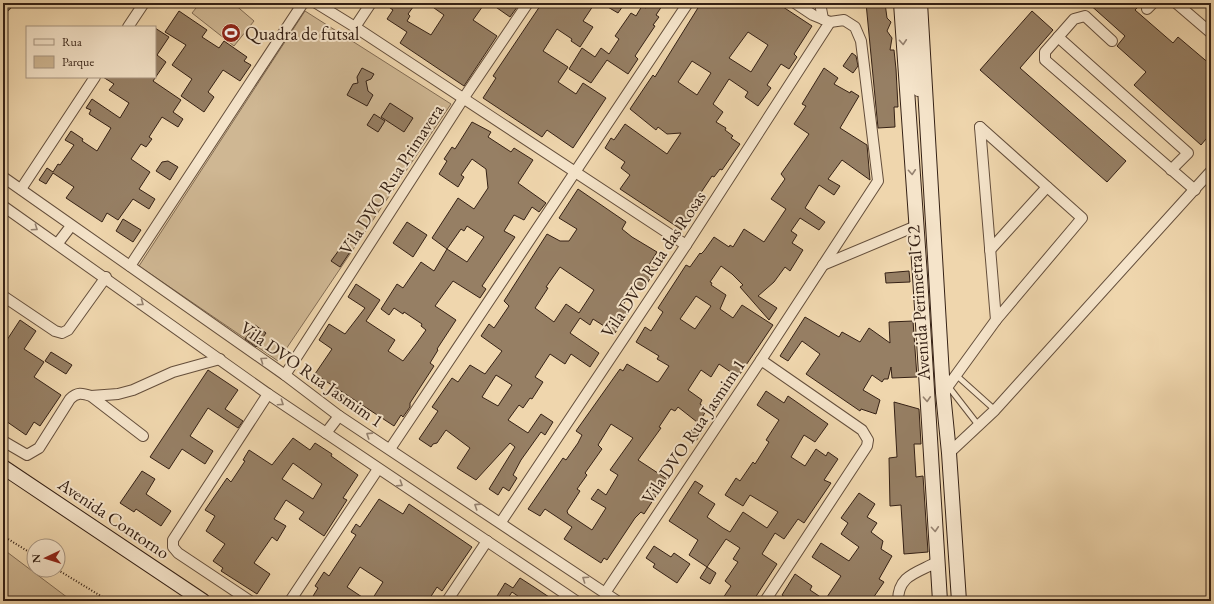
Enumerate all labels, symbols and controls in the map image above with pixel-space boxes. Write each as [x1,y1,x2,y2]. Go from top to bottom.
sports icon: Quadra de futsal [220,22,242,44]
place label: Quadra de futsal [245,22,359,45]
legend [26,26,156,78]
text: Rua [62,34,82,50]
one-way arrow [899,39,908,45]
text: Parque [62,54,94,70]
street label: Vila DVO Rua Primavera [334,99,449,259]
one-way arrow [908,169,917,175]
street label: Vila DVO Rua das Rosas [595,186,711,342]
one-way arrow [31,223,38,231]
street label: Avenida Perimetral G2 [901,224,935,382]
one-way arrow [137,298,144,305]
street label: Vila DVO Rua Jasmim 1 [236,316,388,432]
street label: Vila DVO Rua Jasmim 1 [636,354,750,508]
one-way arrow [260,357,267,364]
one-way arrow [922,396,931,402]
one-way arrow [277,398,284,405]
one-way arrow [366,432,373,440]
street label: Avenida Contorno [53,472,174,564]
one-way arrow [396,479,403,486]
one-way arrow [474,504,481,511]
one-way arrow [931,526,939,532]
north arrow [26,538,66,578]
text: N [29,554,43,564]
one-way arrow [582,576,589,584]

